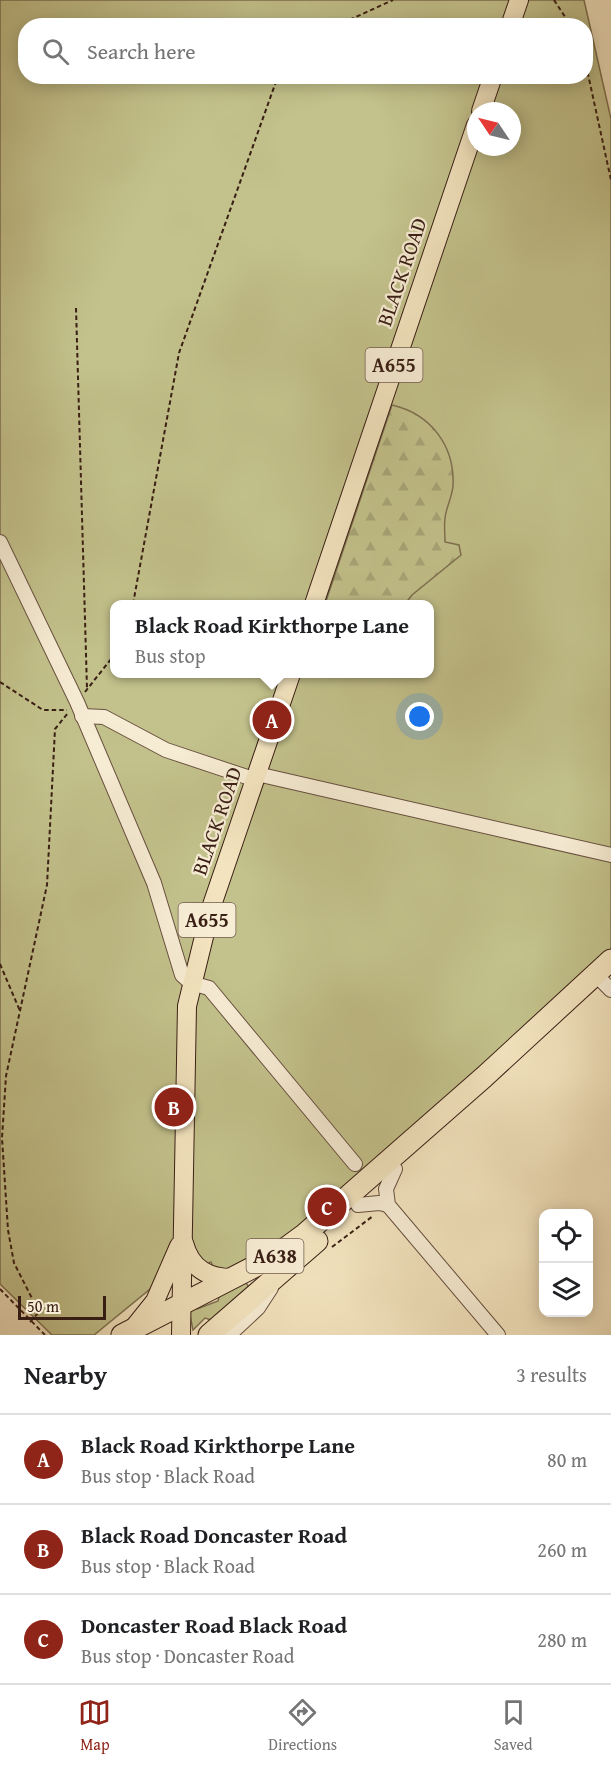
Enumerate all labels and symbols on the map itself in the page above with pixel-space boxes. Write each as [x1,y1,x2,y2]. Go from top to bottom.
north arrow [467,102,521,156]
street label: BLACK ROAD [369,213,435,330]
road number: A655 [366,348,422,382]
pin: A [252,698,292,742]
your location [405,702,434,731]
street label: BLACK ROAD [184,762,250,879]
road number: A655 [178,903,236,937]
pin: B [154,1084,194,1130]
pin: C [308,1184,346,1230]
road number: A638 [246,1239,304,1273]
scale bar [18,1293,106,1320]

